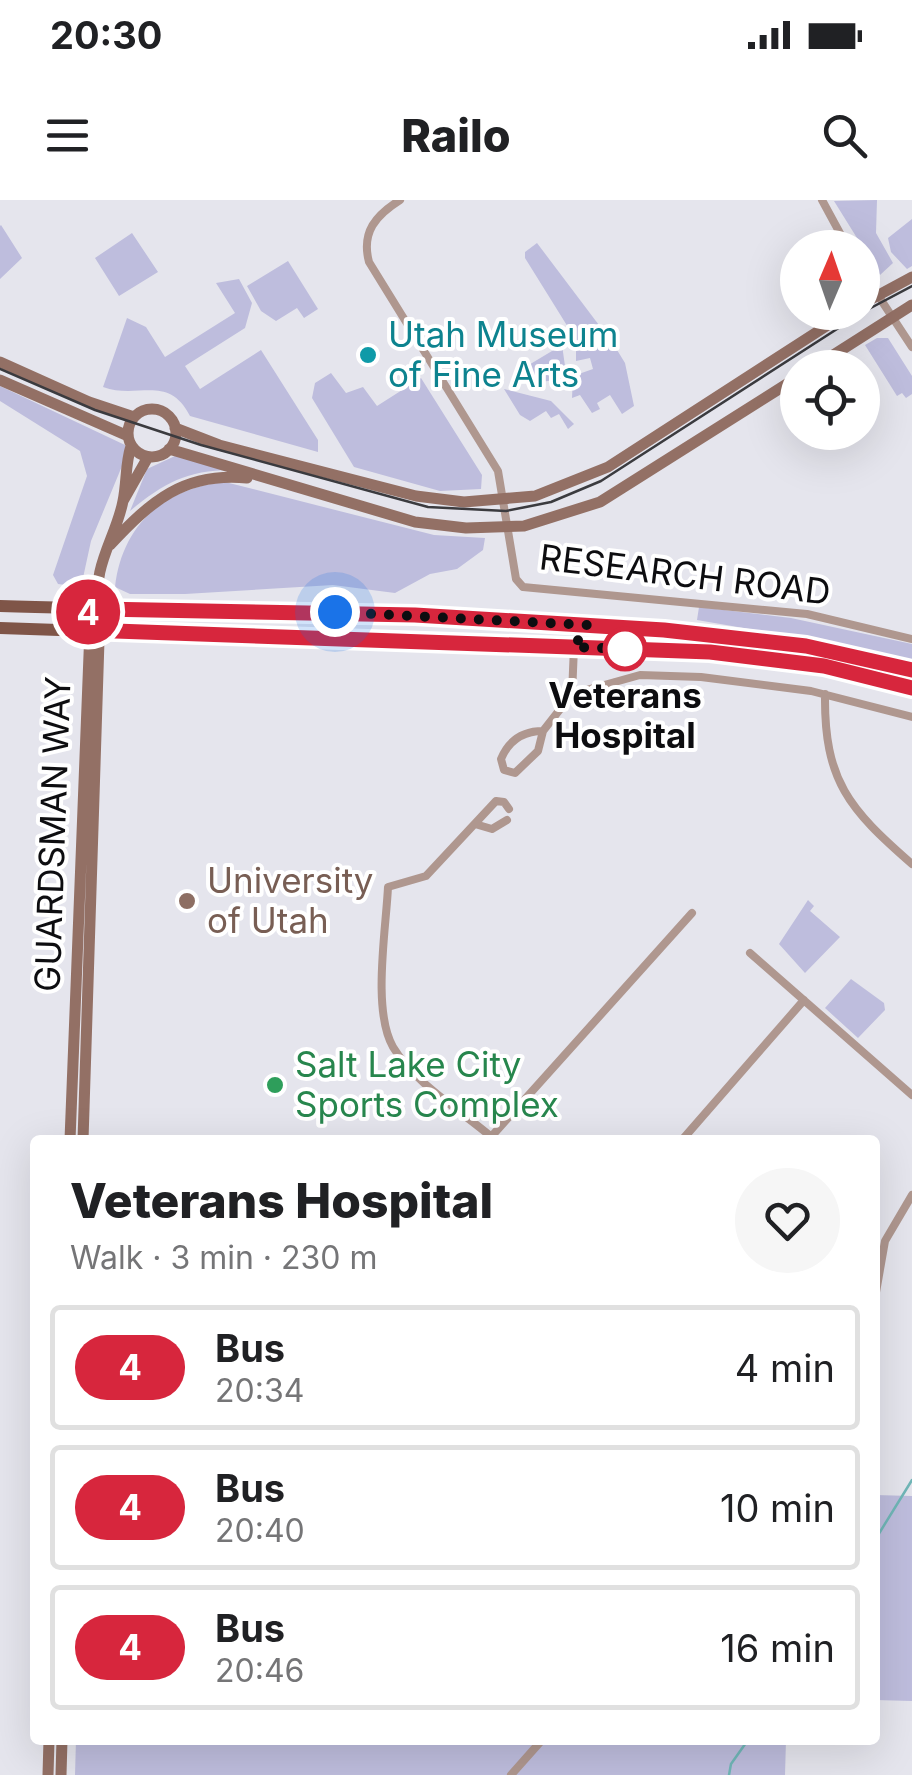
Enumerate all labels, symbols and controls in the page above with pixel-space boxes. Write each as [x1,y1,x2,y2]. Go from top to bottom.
text: 20:30 [50,12,162,58]
icon: menu [40,108,95,163]
text: Railo [401,108,511,163]
icon: search [817,108,872,163]
north arrow [780,230,880,330]
map controls [780,230,880,450]
place label: Utah Museum of Fine Arts [388,313,618,395]
marker: Utah Museum of Fine Arts [357,344,379,366]
button: locate [780,350,880,450]
street label: RESEARCH ROAD [537,535,833,613]
line badge: 4 [56,580,120,644]
your location [310,587,360,637]
text: 4 [76,591,100,633]
marker: Veterans Hospital [604,628,646,670]
place label: Veterans Hospital [548,674,702,756]
street label: GUARDSMAN WAY [26,675,78,992]
place label: University of Utah [207,859,374,941]
marker: University of Utah [176,890,198,912]
place label: Salt Lake City Sports Complex [295,1043,559,1125]
marker: Salt Lake City Sports Complex [264,1074,286,1096]
button: heart [735,1168,840,1273]
text: Veterans Hospital [70,1171,493,1230]
text: Walk · 3 min · 230 m [70,1238,378,1277]
text: Bus [215,1325,285,1371]
text: 4 min [735,1345,835,1391]
text: 4 [118,1346,142,1388]
text: 20:34 [215,1371,304,1410]
text: Bus [215,1465,285,1511]
text: 10 min [720,1485,835,1531]
text: 4 [118,1486,142,1528]
text: 20:40 [215,1511,305,1550]
text: Bus [215,1605,285,1651]
text: 16 min [720,1625,835,1671]
text: 4 [118,1626,142,1668]
text: 20:46 [215,1651,304,1690]

